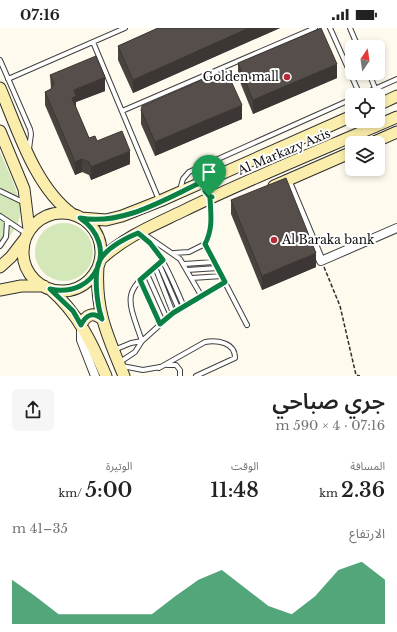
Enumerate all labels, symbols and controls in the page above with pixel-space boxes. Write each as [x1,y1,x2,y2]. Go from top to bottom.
text: 07:16 [20,5,60,24]
north arrow [345,40,385,80]
map controls [345,40,385,176]
place label: Golden mall [203,69,279,84]
marker: Golden mall [282,72,292,82]
button: locate [345,88,385,128]
street label: Al Markazy Axis [234,125,332,178]
button: layers [345,136,385,176]
pin [192,155,226,196]
icon: arrive [198,161,220,183]
place label: Al Baraka bank [281,232,375,247]
marker: Al Baraka bank [269,235,279,245]
text: جري صباحي [272,388,385,415]
button: share [12,389,54,431]
text: 07:16 · 4 × 590 m [276,417,385,434]
text: الوتيرة [106,459,132,473]
text: الوقت [231,459,259,473]
text: المسافة [350,459,385,473]
text: 5:00 [85,478,132,502]
text: 11:48 [210,478,259,502]
text: 2.36 [341,478,385,502]
text: /km [58,486,85,500]
text: km [319,486,341,500]
text: 35–41 m [12,520,68,537]
text: الارتفاع [349,525,385,542]

